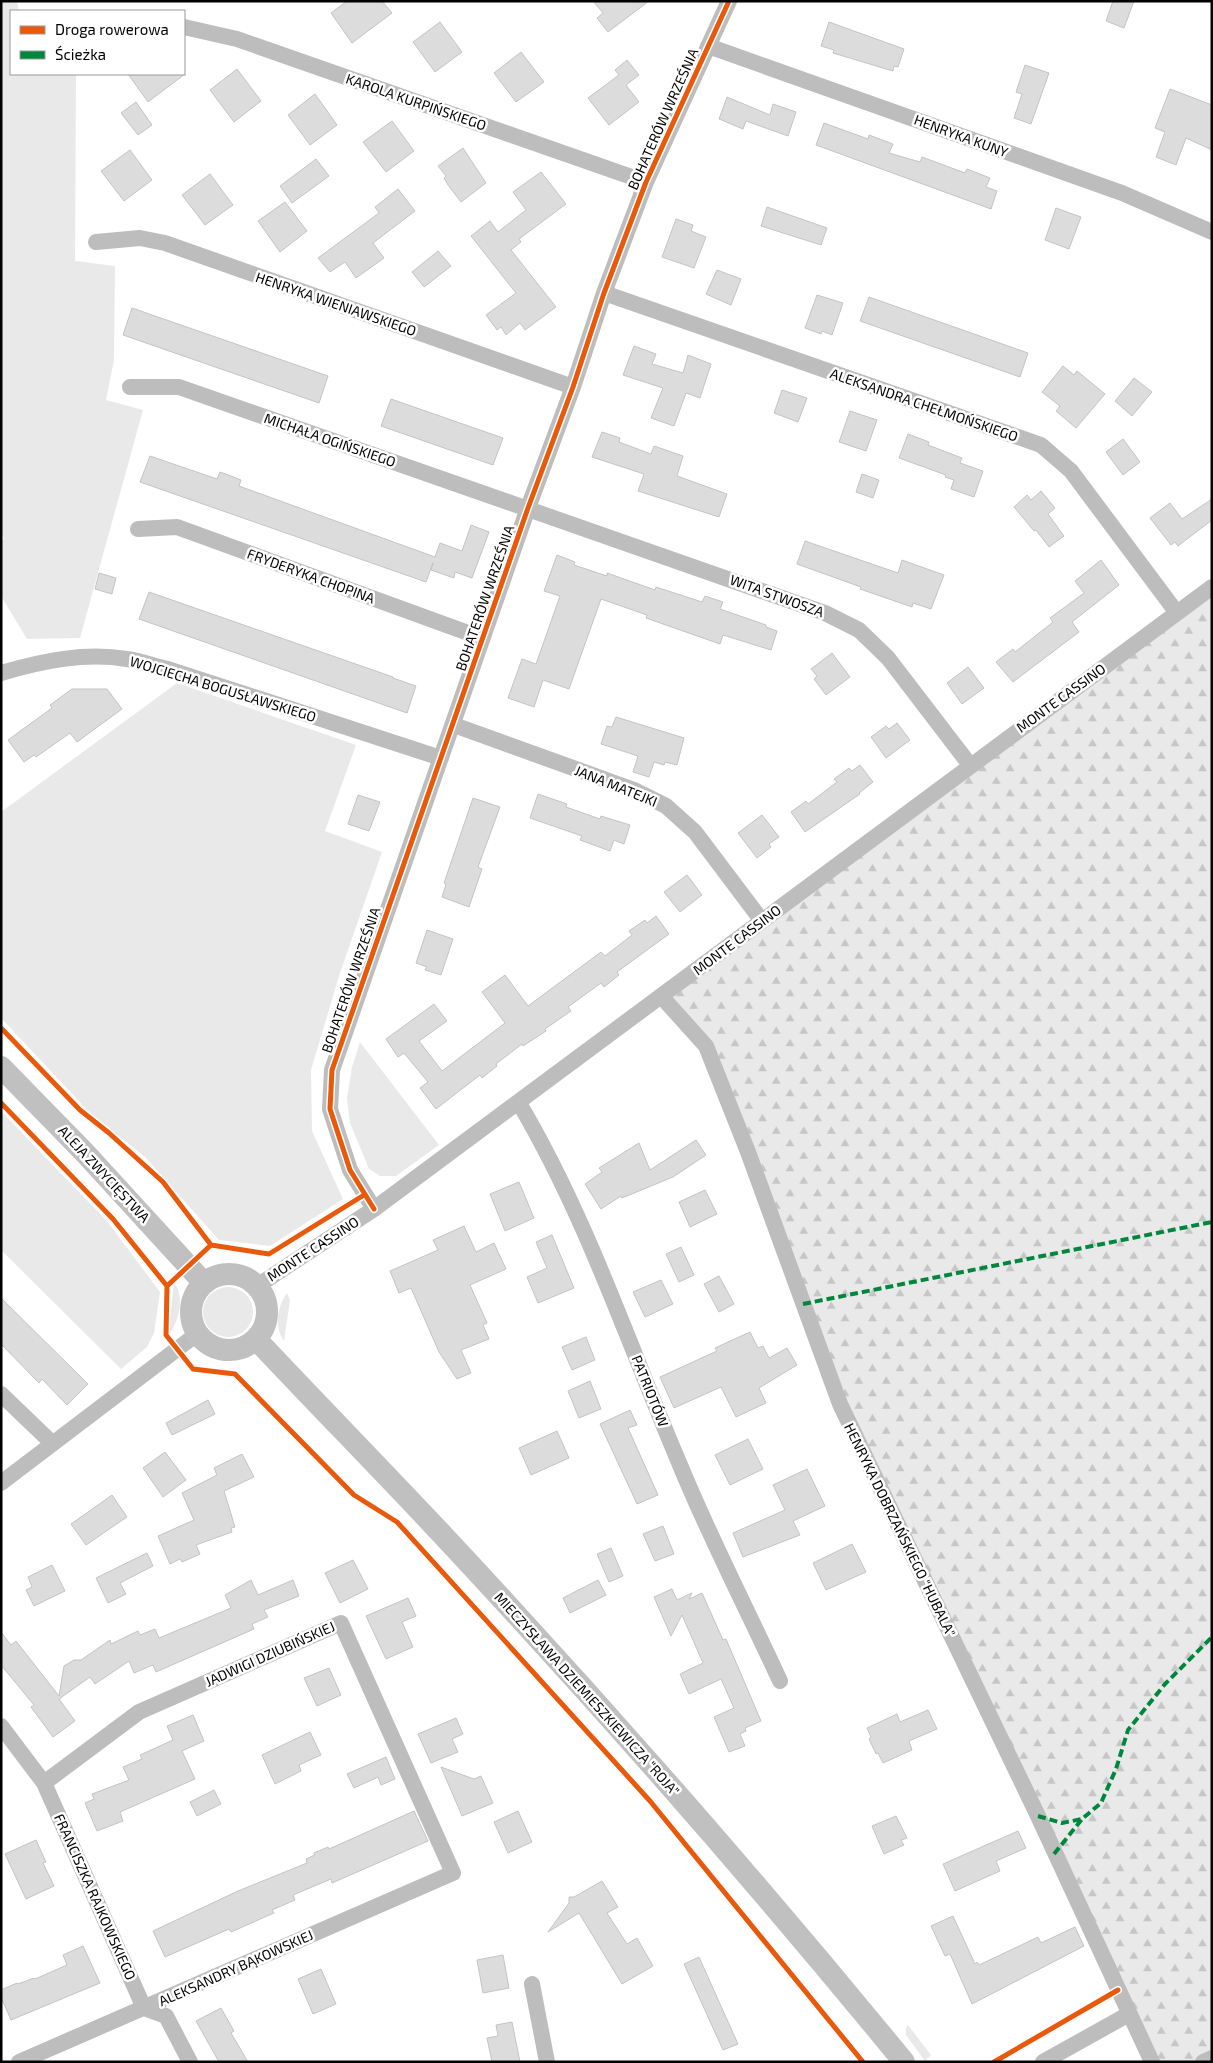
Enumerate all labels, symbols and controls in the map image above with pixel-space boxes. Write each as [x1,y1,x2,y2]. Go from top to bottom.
legend [10,10,185,75]
text: Droga rowerowa [55,20,169,38]
text: Ścieżka [55,45,106,63]
street label: BOHATERÓW WRZEŚNIA [624,45,702,192]
street label: KAROLA KURPIŃSKIEGO [344,69,489,134]
street label: HENRYKA KUNY [912,111,1010,160]
street label: HENRYKA WIENIAWSKIEGO [254,268,419,339]
street label: ALEKSANDRA CHEŁMOŃSKIEGO [828,364,1020,445]
street label: MICHAŁA OGIŃSKIEGO [262,409,398,470]
street label: BOHATERÓW WRZEŚNIA [452,522,518,673]
street label: FRYDERYKA CHOPINA [245,545,378,607]
street label: WITA STWOSZA [728,571,827,621]
street label: WOJCIECHA BOGUSŁAWSKIEGO [128,652,318,725]
street label: MONTE CASSINO [1013,660,1109,736]
street label: JANA MATEJKI [572,761,660,810]
street label: MONTE CASSINO [689,901,784,978]
street label: BOHATERÓW WRZEŚNIA [318,904,384,1055]
street label: ALEJA ZWYCIĘSTWA [55,1122,154,1226]
street label: MONTE CASSINO [264,1213,362,1285]
street label: PATRIOTÓW [628,1352,673,1429]
street label: HENRYKA DOBRZAŃSKIEGO "HUBALA" [841,1420,960,1639]
street label: MIECZYSŁAWA DZIEMIESZKIEWICZA "ROJA" [491,1588,683,1799]
street label: JADWIGI DZIUBIŃSKIEJ [202,1617,337,1690]
street label: FRANCISZKA RAJKOWSKIEGO [51,1811,140,1983]
street label: ALEKSANDRY BĄKOWSKIEJ [156,1926,316,2009]

